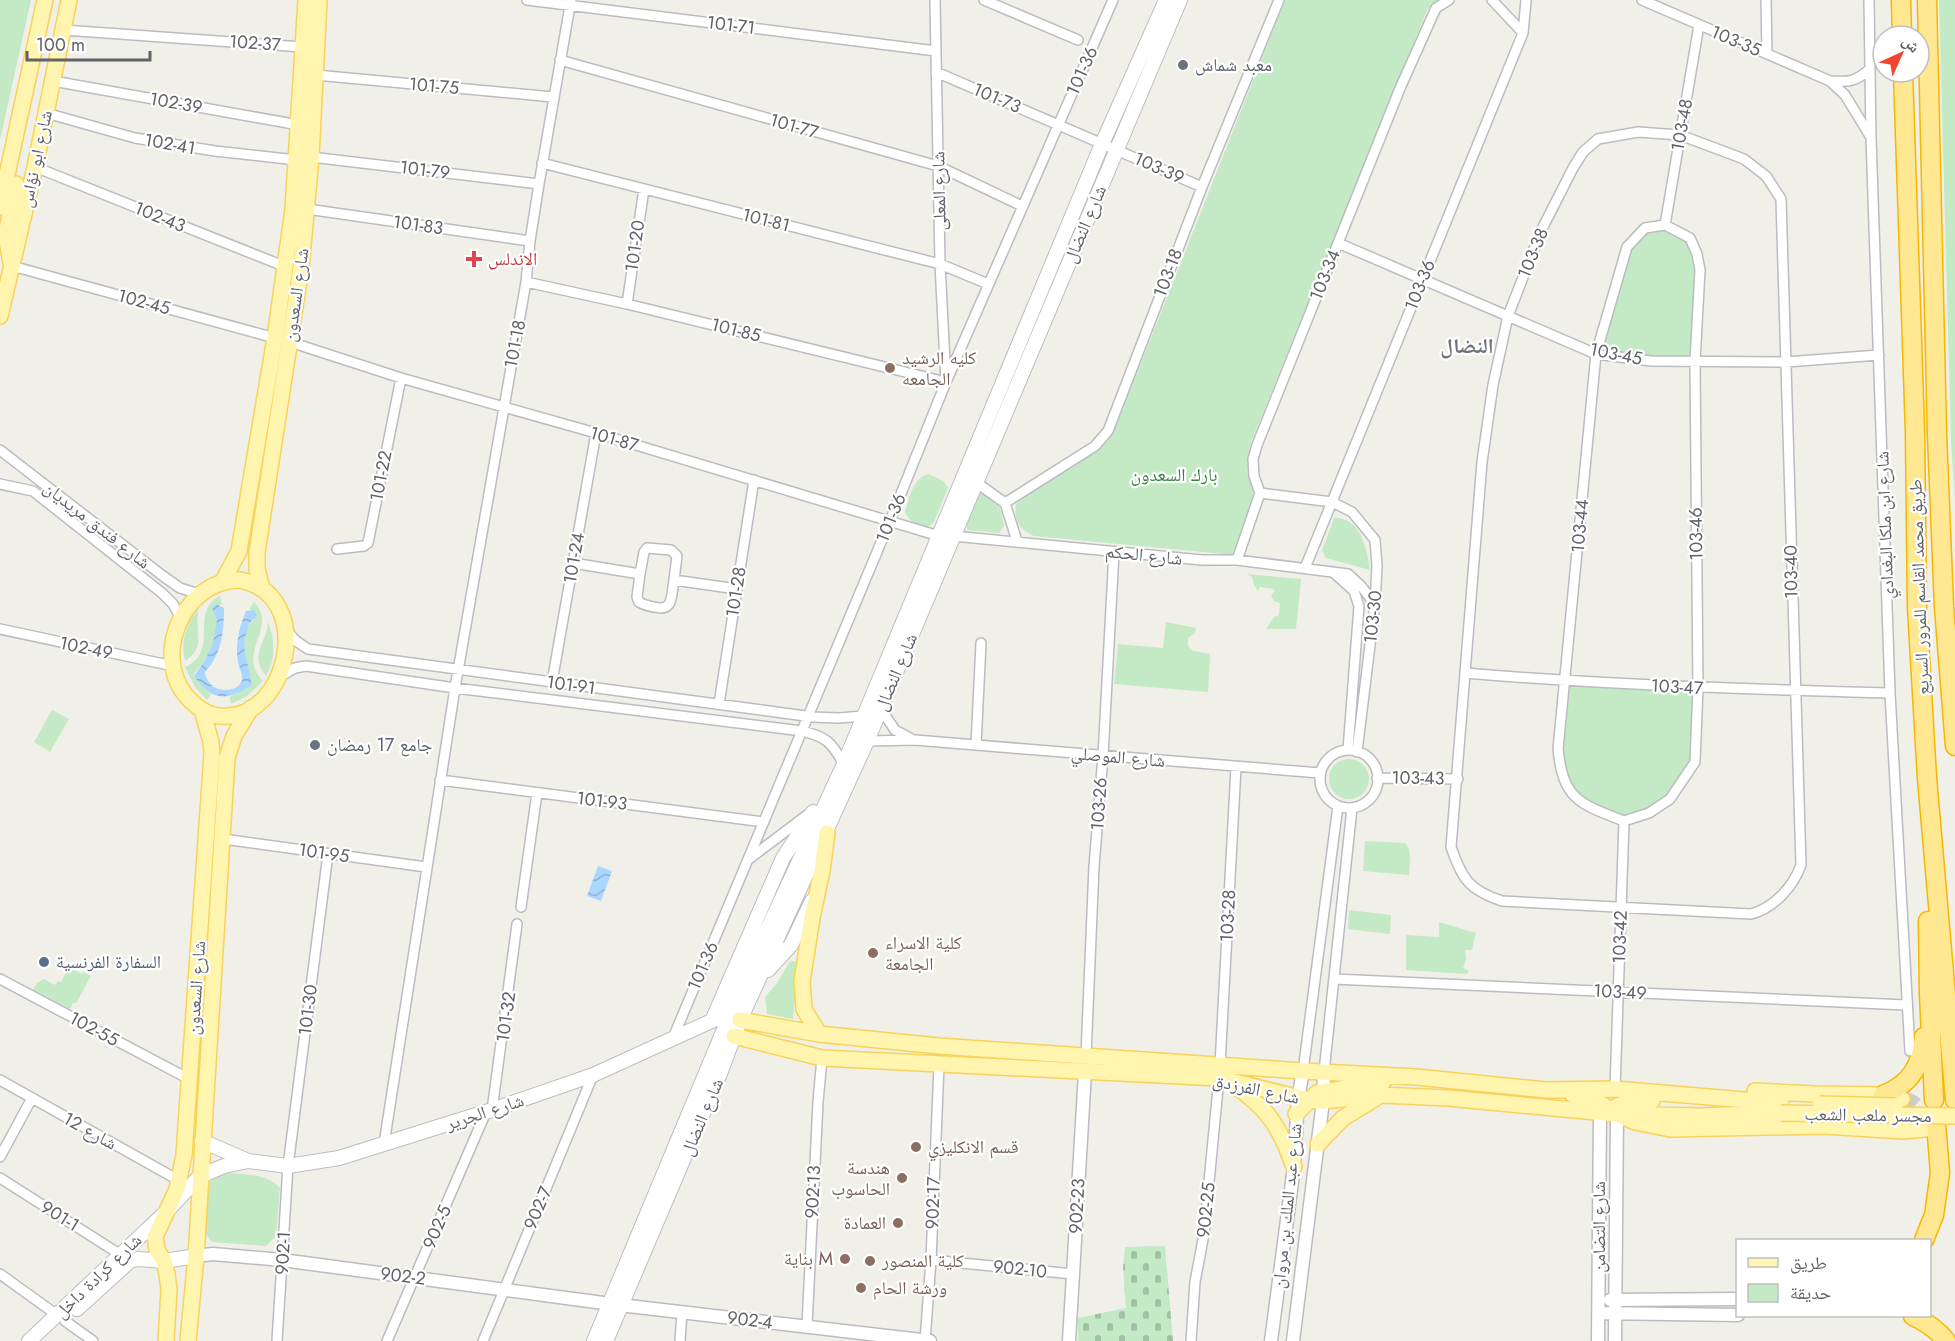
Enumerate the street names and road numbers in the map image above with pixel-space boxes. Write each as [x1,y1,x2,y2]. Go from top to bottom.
street label: 101-71 [705,9,757,41]
street label: 103-35 [1707,19,1765,63]
street label: 102-37 [228,28,282,58]
street label: 101-36 [1060,42,1104,100]
street label: 101-75 [408,71,460,101]
street label: 101-73 [969,76,1025,120]
street label: 102-39 [148,86,204,120]
street label: 103-48 [1665,97,1699,153]
street label: 101-77 [767,107,822,145]
street label: شارع ابو نؤاس [13,108,59,210]
street label: 102-41 [142,127,198,161]
street label: 103-39 [1130,145,1188,191]
street label: شارع المعلى [925,151,953,231]
street label: 101-79 [398,154,452,186]
street label: شارع النضال [1057,181,1113,267]
street label: 102-43 [130,195,190,239]
street label: 101-81 [739,201,793,239]
street label: 101-83 [391,209,445,241]
street label: 101-20 [619,218,652,273]
street label: 103-38 [1511,224,1555,282]
street label: 103-18 [1147,245,1189,301]
street label: شارع السعدون [277,246,315,344]
street label: 103-34 [1303,246,1347,304]
street label: 103-36 [1398,256,1442,314]
street label: 102-45 [115,283,173,321]
street label: 101-85 [708,311,764,349]
street label: 101-18 [498,318,532,370]
street label: 103-45 [1587,336,1645,372]
street label: 101-87 [586,420,642,459]
street label: 101-22 [363,448,399,504]
street label: شارع ابن ملكا البغدادي [1869,451,1902,599]
street label: شارع فندق مريديان [38,475,156,575]
street label: طريق محمد القاسم للمرور السريع [1902,479,1936,695]
street label: 101-36 [869,489,913,547]
street label: 103-44 [1565,498,1595,554]
street label: 103-46 [1683,507,1709,561]
street label: 101-24 [557,530,591,586]
street label: شارع الحكم [1104,538,1184,572]
street label: 103-40 [1778,545,1804,599]
street label: 101-28 [719,565,753,619]
street label: 103-30 [1357,589,1389,645]
street label: شارع النضال [868,629,924,715]
street label: 102-49 [57,630,115,666]
street label: 101-91 [545,669,597,701]
street label: 103-47 [1650,673,1704,701]
street label: شارع الموصلي [1070,740,1166,776]
street label: 103-43 [1391,765,1445,791]
street label: 103-26 [1084,777,1114,831]
street label: 101-93 [575,785,629,817]
street label: 101-95 [297,837,351,869]
street label: 103-28 [1214,889,1242,943]
street label: 103-42 [1606,910,1634,964]
street label: 101-36 [681,937,725,995]
street label: شارع السعدون [180,940,212,1036]
street label: 103-49 [1593,978,1647,1006]
street label: 101-30 [292,983,324,1037]
street label: 101-32 [490,990,522,1044]
street label: 102-55 [64,1005,124,1053]
street label: شارع الفرزدق [1210,1067,1302,1111]
street label: شارع النضال [674,1074,730,1160]
street label: شارع الجرير [442,1087,527,1137]
street label: مجسر ملعب الشعب [1804,1101,1932,1129]
street label: شارع 12 [58,1106,122,1156]
street label: شارع عبد الملك بن مروان [1265,1122,1309,1290]
street label: 902-13 [799,1165,827,1219]
street label: 902-17 [919,1176,947,1230]
street label: 902-23 [1063,1178,1091,1234]
street label: 902-25 [1190,1181,1222,1239]
street label: شارع التضامن [1586,1181,1612,1273]
street label: 902-7 [517,1182,559,1234]
street label: 901-1 [36,1194,84,1238]
street label: 902-5 [416,1201,458,1253]
street label: شارع كرادة داخل [48,1228,148,1324]
street label: 902-1 [269,1231,297,1275]
street label: 902-10 [992,1253,1048,1285]
street label: 902-2 [379,1260,427,1292]
street label: 902-4 [726,1304,774,1336]

